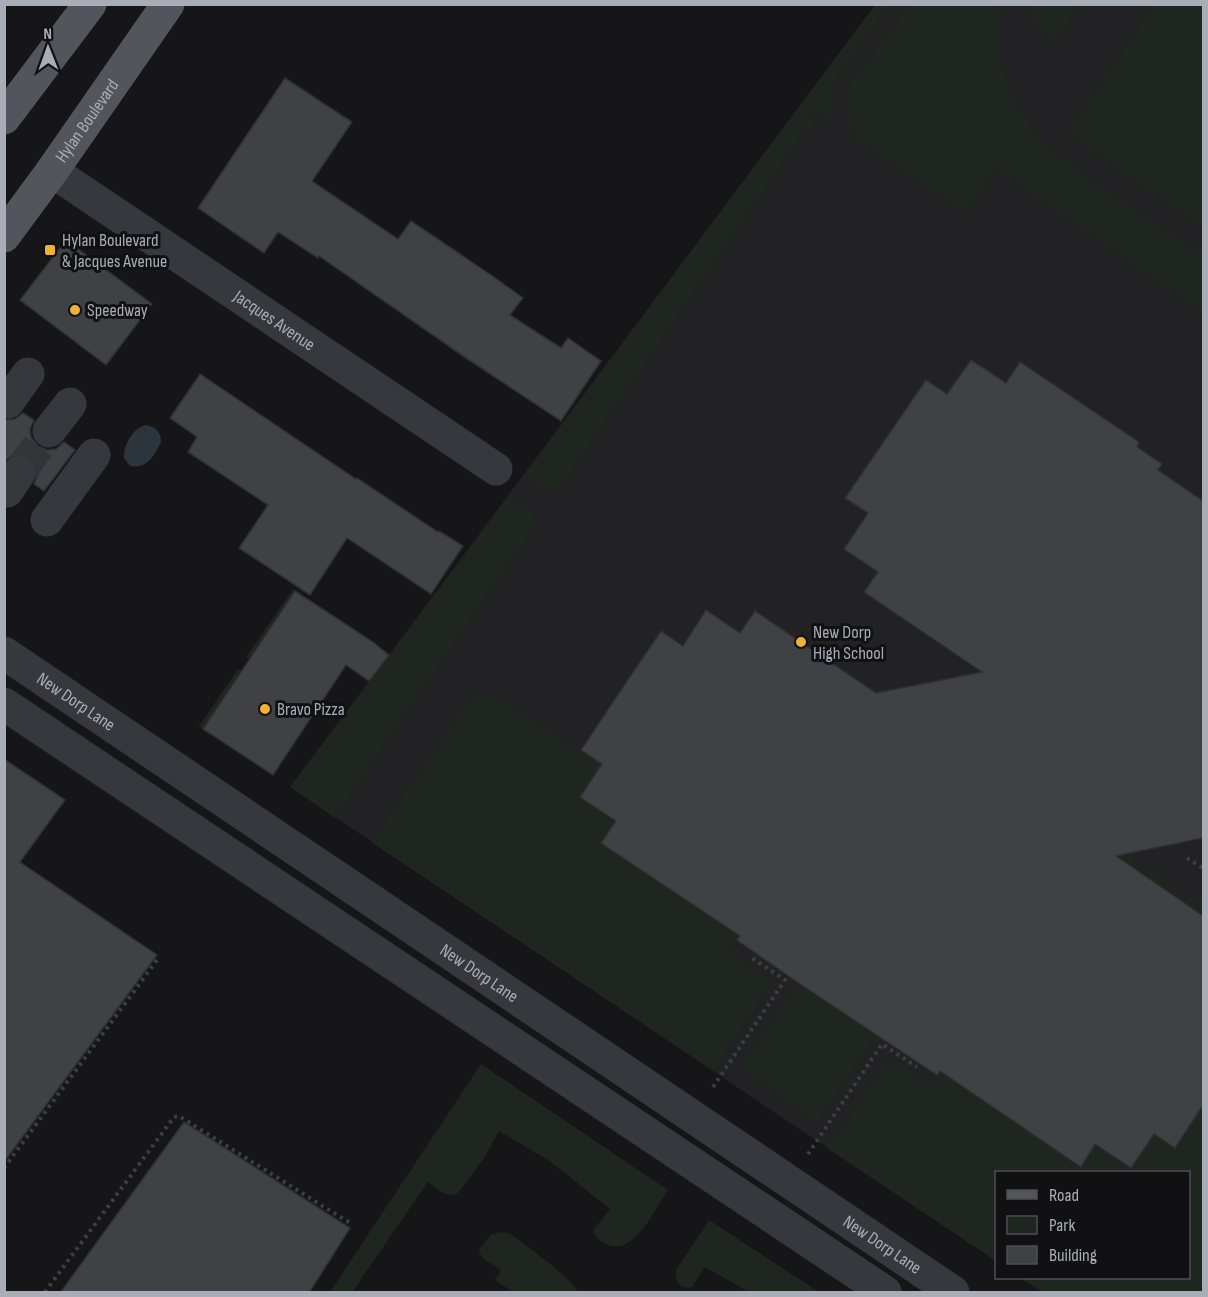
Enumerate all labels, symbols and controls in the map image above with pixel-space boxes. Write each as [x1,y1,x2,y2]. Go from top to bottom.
north arrow [18,18,78,78]
text: N [43,25,52,44]
street label: Hylan Boulevard [51,75,123,167]
place label: Hylan Boulevard & Jacques Avenue [62,230,167,272]
marker: Hylan Boulevard & Jacques Avenue [43,243,57,257]
street label: Jacques Avenue [229,285,319,356]
place label: Speedway [87,300,148,321]
marker: Speedway [68,303,82,317]
place label: New Dorp High School [813,622,884,664]
marker: New Dorp High School [794,635,808,649]
street label: New Dorp Lane [33,668,119,736]
place label: Bravo Pizza [277,699,345,720]
marker: Bravo Pizza [258,702,272,716]
street label: New Dorp Lane [436,940,522,1007]
legend [995,1171,1190,1279]
text: Road [1049,1185,1079,1206]
street label: New Dorp Lane [839,1211,925,1279]
text: Park [1049,1215,1075,1236]
text: Building [1049,1245,1097,1266]

